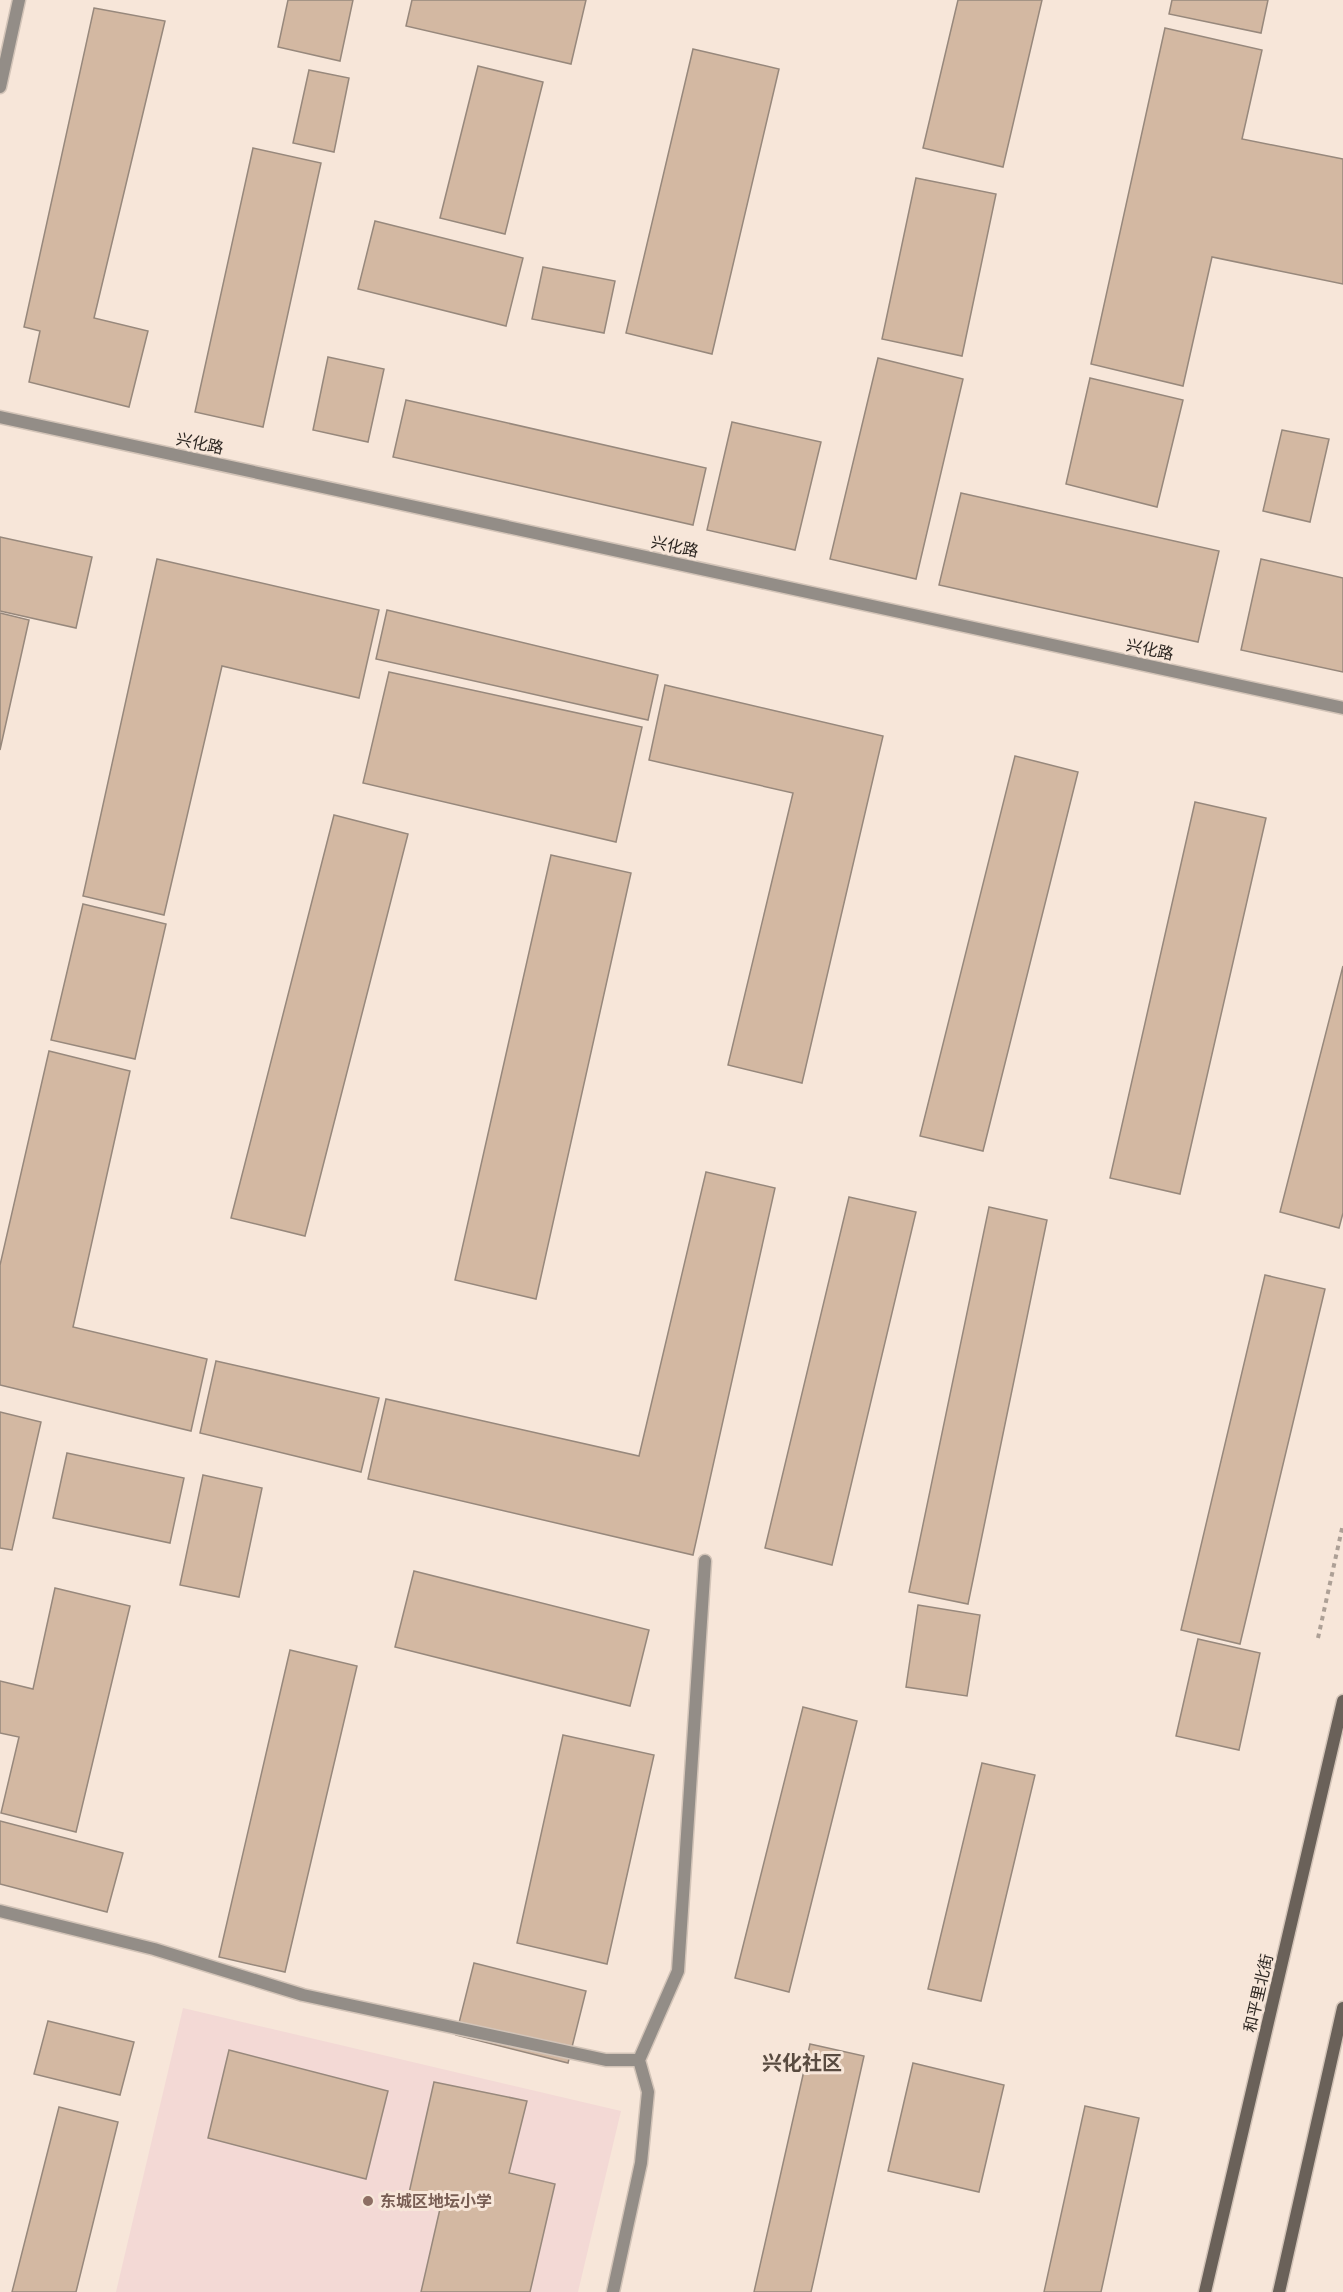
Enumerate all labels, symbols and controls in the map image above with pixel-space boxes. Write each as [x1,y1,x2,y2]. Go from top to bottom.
street label: 兴化路 [174,428,226,458]
street label: 兴化路 [649,531,701,561]
street label: 兴化路 [1124,634,1176,664]
street label: 和平里北街 [1239,1952,1277,2034]
district label: 兴化社区 [762,2050,842,2074]
place label: 东城区地坛小学 [380,2191,492,2211]
marker: 东城区地坛小学 [361,2194,375,2208]

